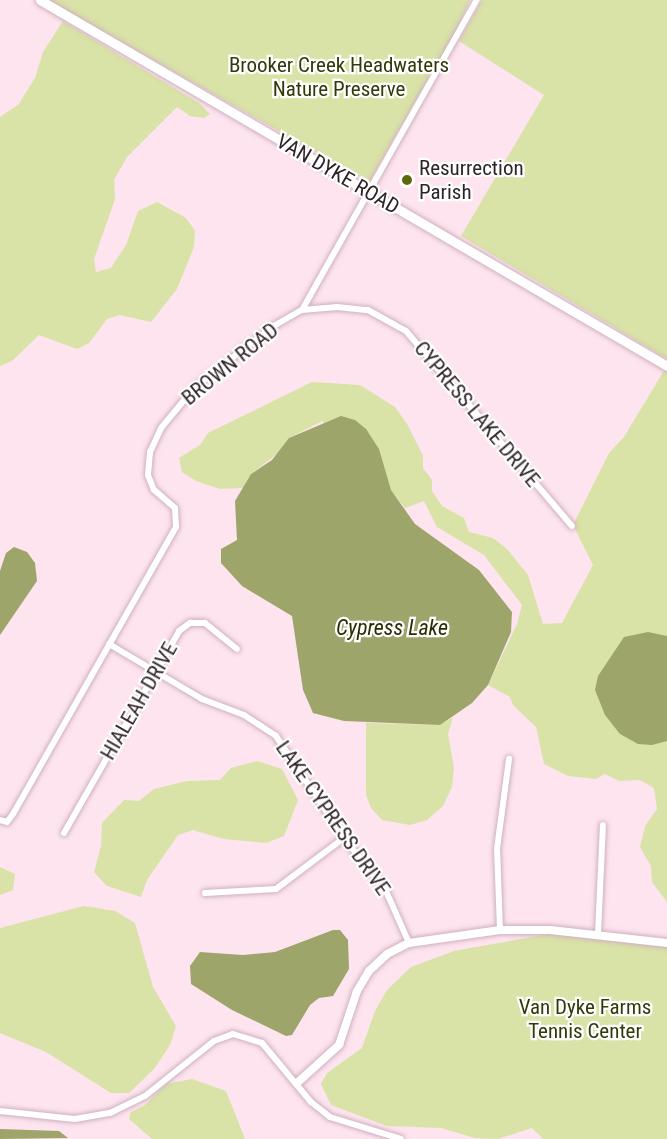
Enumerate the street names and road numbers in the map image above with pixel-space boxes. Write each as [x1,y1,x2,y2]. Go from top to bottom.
street label: VAN DYKE ROAD [272,129,404,219]
street label: BROWN ROAD [177,317,283,411]
street label: CYPRESS LAKE DRIVE [409,336,545,492]
street label: HIALEAH DRIVE [95,638,183,764]
street label: LAKE CYPRESS DRIVE [270,736,396,900]

